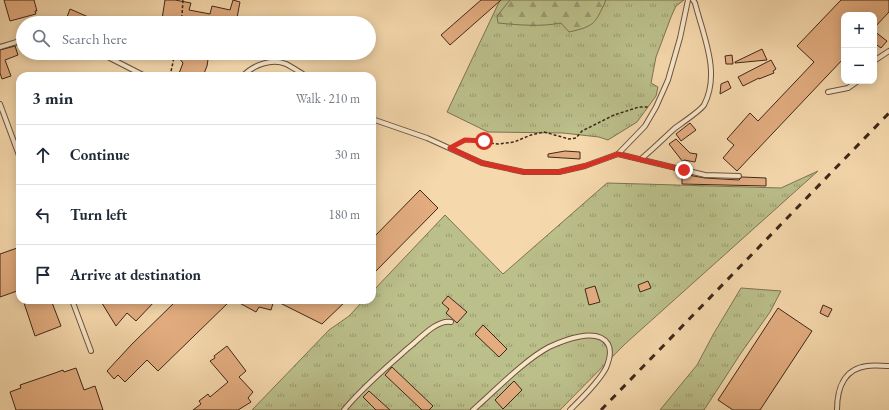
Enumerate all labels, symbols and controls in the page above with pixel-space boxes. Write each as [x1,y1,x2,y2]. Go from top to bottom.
map controls [841,12,877,84]
button: + [841,12,877,48]
search box [16,16,376,60]
icon: search [30,27,52,49]
text: Search here [62,29,127,48]
button: − [841,48,877,84]
text: 3 min [32,87,73,109]
text: Walk · 210 m [296,90,360,107]
route start [475,132,493,150]
icon: ahead [32,144,54,166]
text: Continue [70,145,130,164]
text: 30 m [335,146,360,163]
route end [675,161,693,179]
icon: left [32,204,54,226]
text: Turn left [70,205,127,224]
text: 180 m [329,206,360,223]
icon: arrive [32,264,54,286]
text: Arrive at destination [70,265,201,284]

